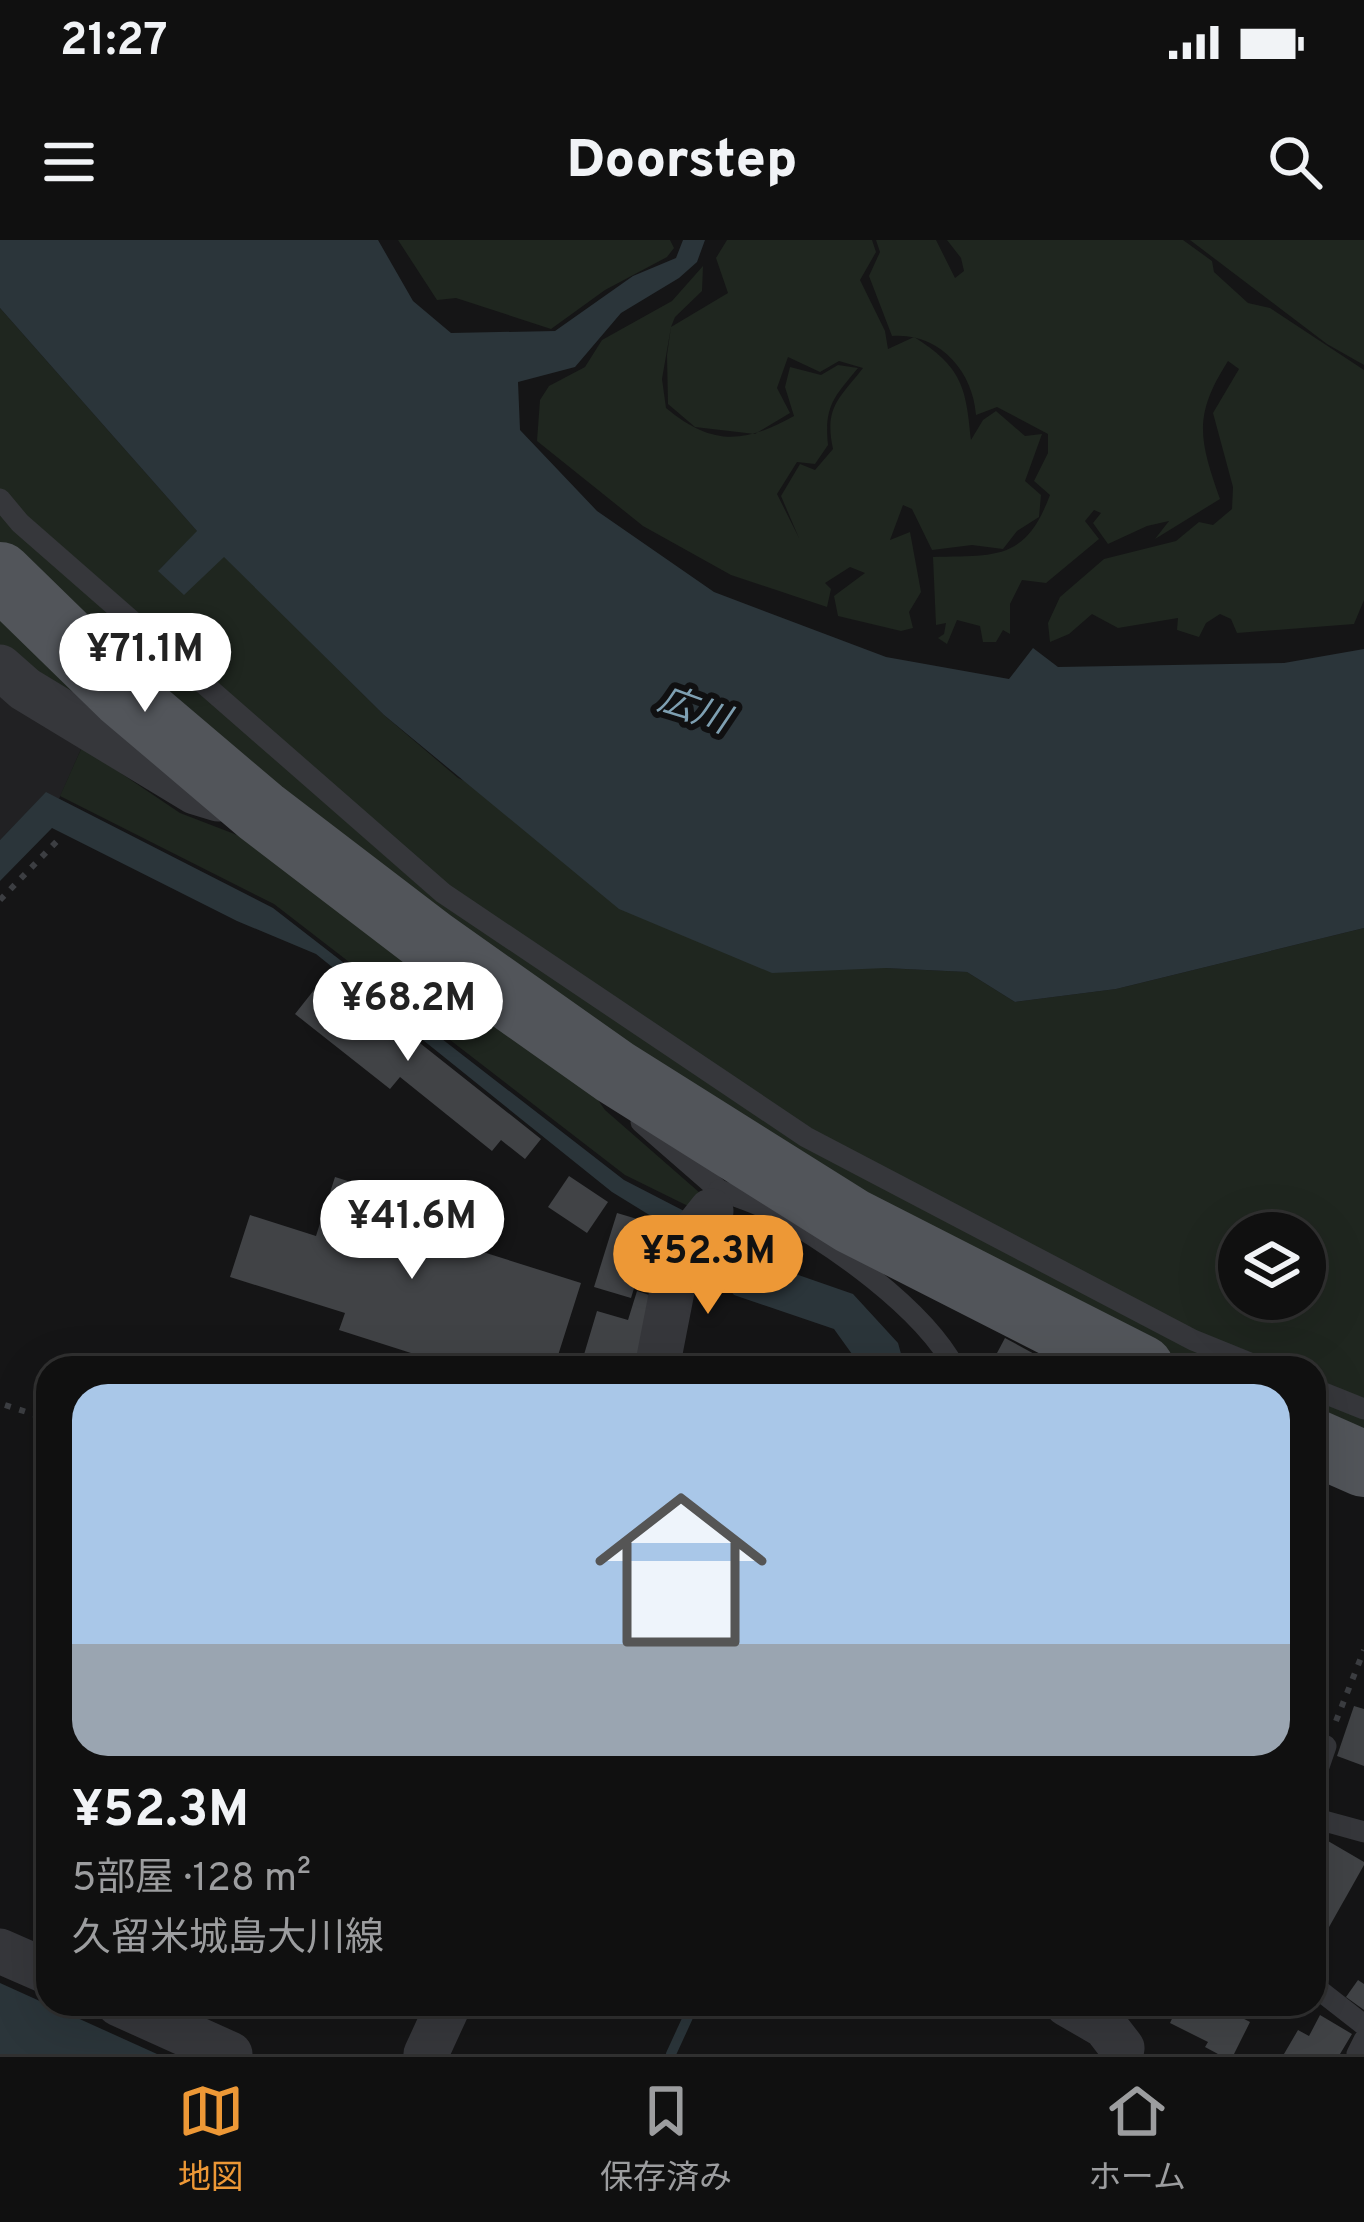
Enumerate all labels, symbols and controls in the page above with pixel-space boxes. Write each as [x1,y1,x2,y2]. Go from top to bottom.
text: 21:27 [60,14,168,71]
text: Doorstep [567,128,797,197]
icon: menu [36,129,102,195]
icon: search [1262,129,1328,195]
pin: ¥71.1M [47,613,243,715]
text: ¥71.1M [86,627,204,676]
water label: 広川 [651,678,738,747]
pin: ¥68.2M [310,962,506,1064]
text: ¥68.2M [340,976,476,1025]
pin: ¥41.6M [314,1180,510,1282]
text: ¥41.6M [347,1194,477,1243]
map controls [1218,1212,1326,1320]
button: layers [1218,1212,1326,1320]
pin: ¥52.3M [610,1215,806,1317]
text: ¥52.3M [640,1229,776,1278]
icon: home [573,1462,789,1678]
text: ¥52.3M [72,1780,249,1845]
text: 5部屋 · 128 m² [72,1856,311,1905]
text: 久留米城島大川線 [72,1916,384,1965]
tab: 地図 [178,2078,244,2201]
tab: 保存済み [600,2078,732,2201]
tab: ホーム [1088,2078,1186,2201]

